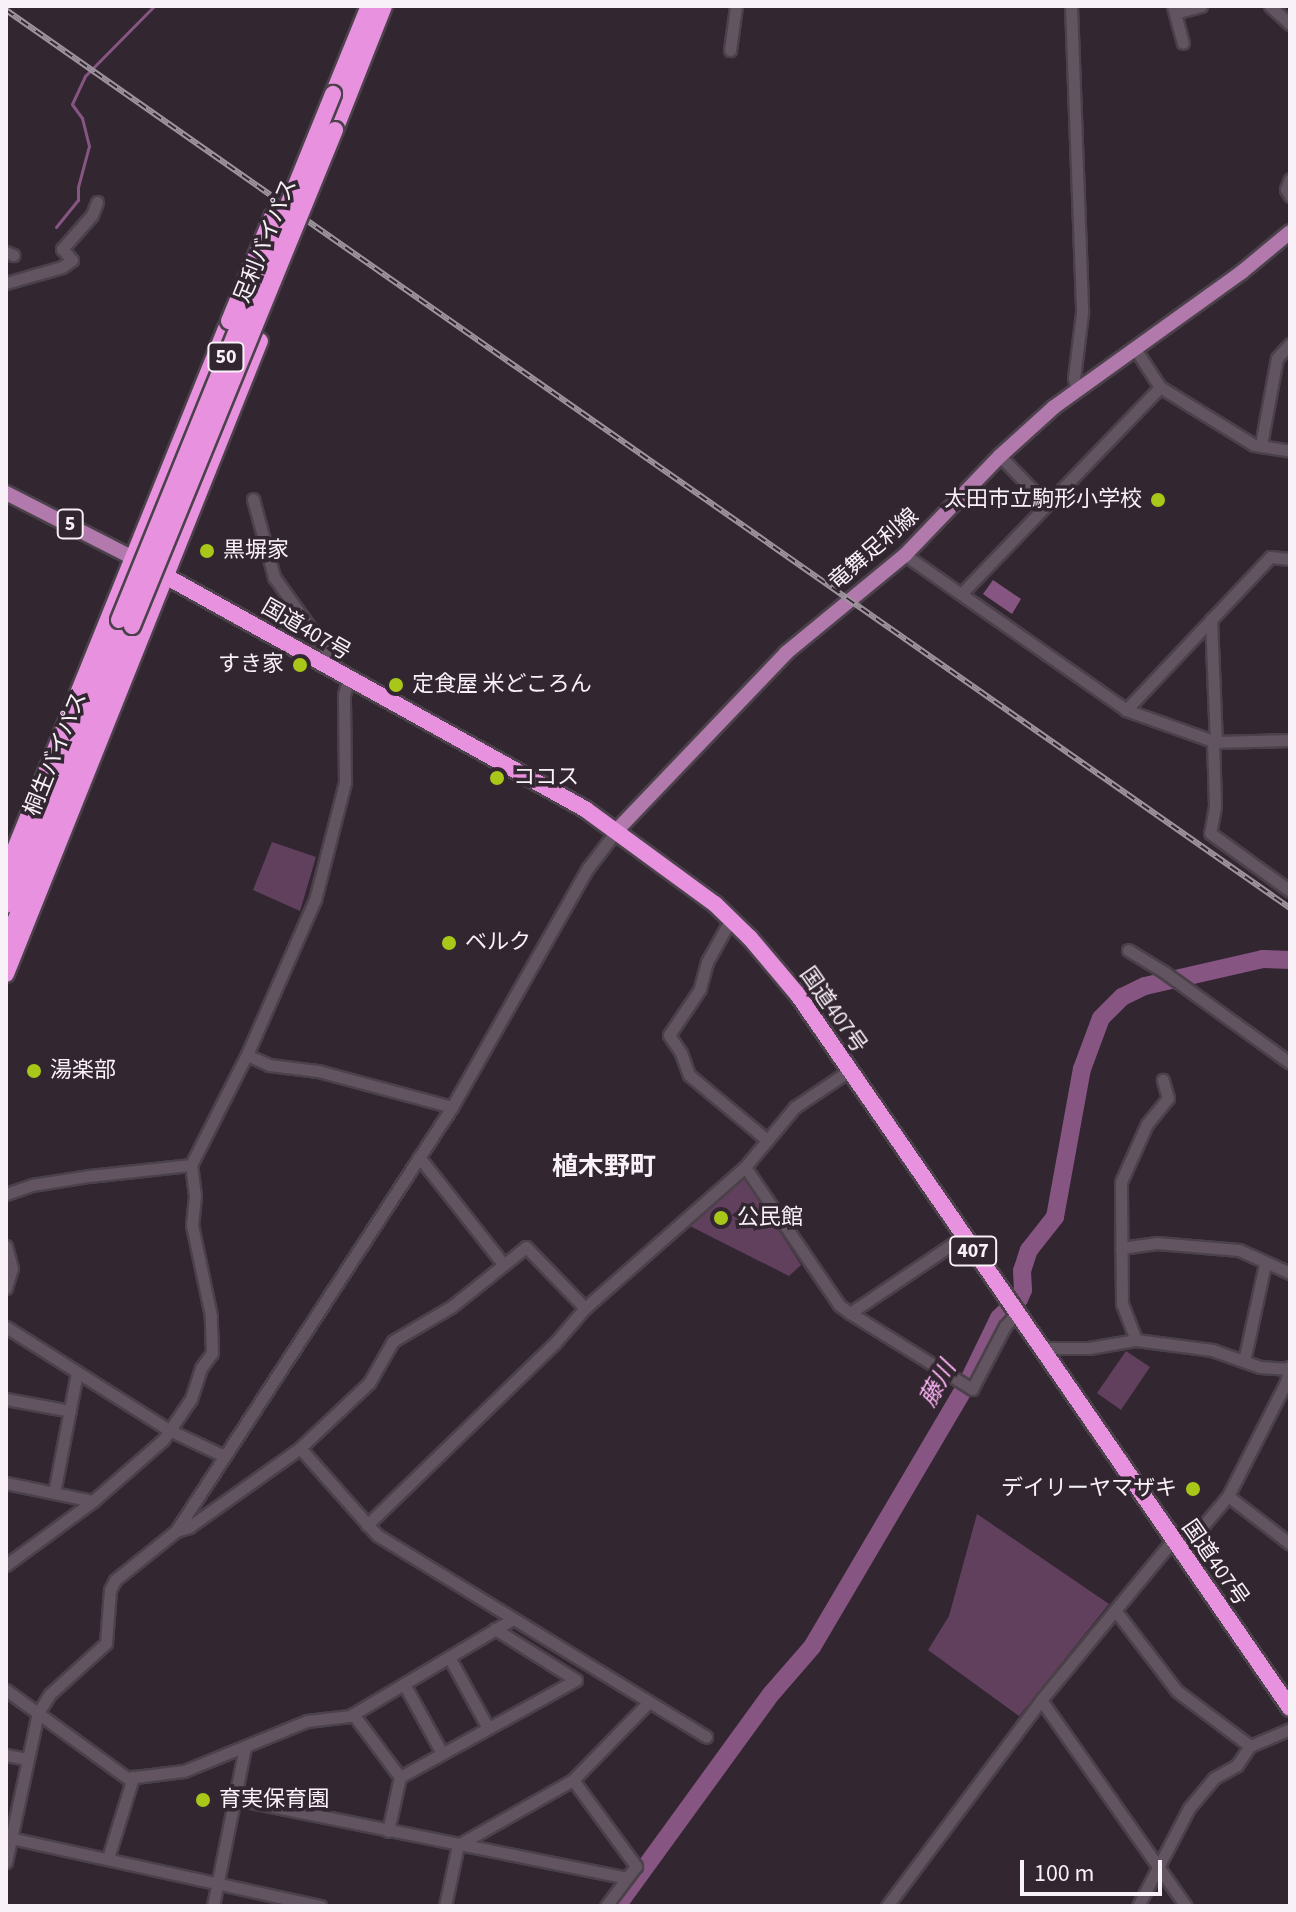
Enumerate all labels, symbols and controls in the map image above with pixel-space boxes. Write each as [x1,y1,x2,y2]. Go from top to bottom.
street label: 足利バイパス [229,175,303,307]
road number: 50 [206,341,246,373]
place label: 太田市立駒形小学校 [944,487,1142,513]
marker: 太田市立駒形小学校 [1149,491,1167,509]
street label: 竜舞足利線 [824,503,924,595]
road number: 5 [56,508,84,540]
place label: 黒塀家 [223,538,289,564]
marker: 黒塀家 [198,542,216,560]
street label: 国道407号 [257,594,355,666]
place label: すき家 [218,652,284,678]
marker: すき家 [291,656,309,674]
place label: 定食屋 米どころん [412,672,592,698]
marker: 定食屋 米どころん [387,676,405,694]
street label: 桐生バイパス [19,688,93,820]
place label: ココス [513,765,579,791]
marker: ココス [488,769,506,787]
place label: ベルク [465,930,531,956]
marker: ベルク [440,934,458,952]
street label: 国道407号 [794,962,872,1058]
place label: 湯楽部 [50,1058,116,1084]
marker: 湯楽部 [25,1062,43,1080]
district label: 植木野町 [552,1151,656,1183]
place label: 公民館 [737,1205,803,1231]
marker: 公民館 [712,1209,730,1227]
road number: 407 [949,1235,997,1267]
water label: 藤川 [914,1356,962,1412]
place label: デイリーヤマザキ [1001,1476,1177,1502]
marker: デイリーヤマザキ [1184,1480,1202,1498]
street label: 国道407号 [1176,1515,1254,1611]
place label: 育実保育園 [219,1787,329,1813]
marker: 育実保育園 [194,1791,212,1809]
scale bar [1024,1844,1166,1894]
text: 100 m [1034,1856,1094,1891]

